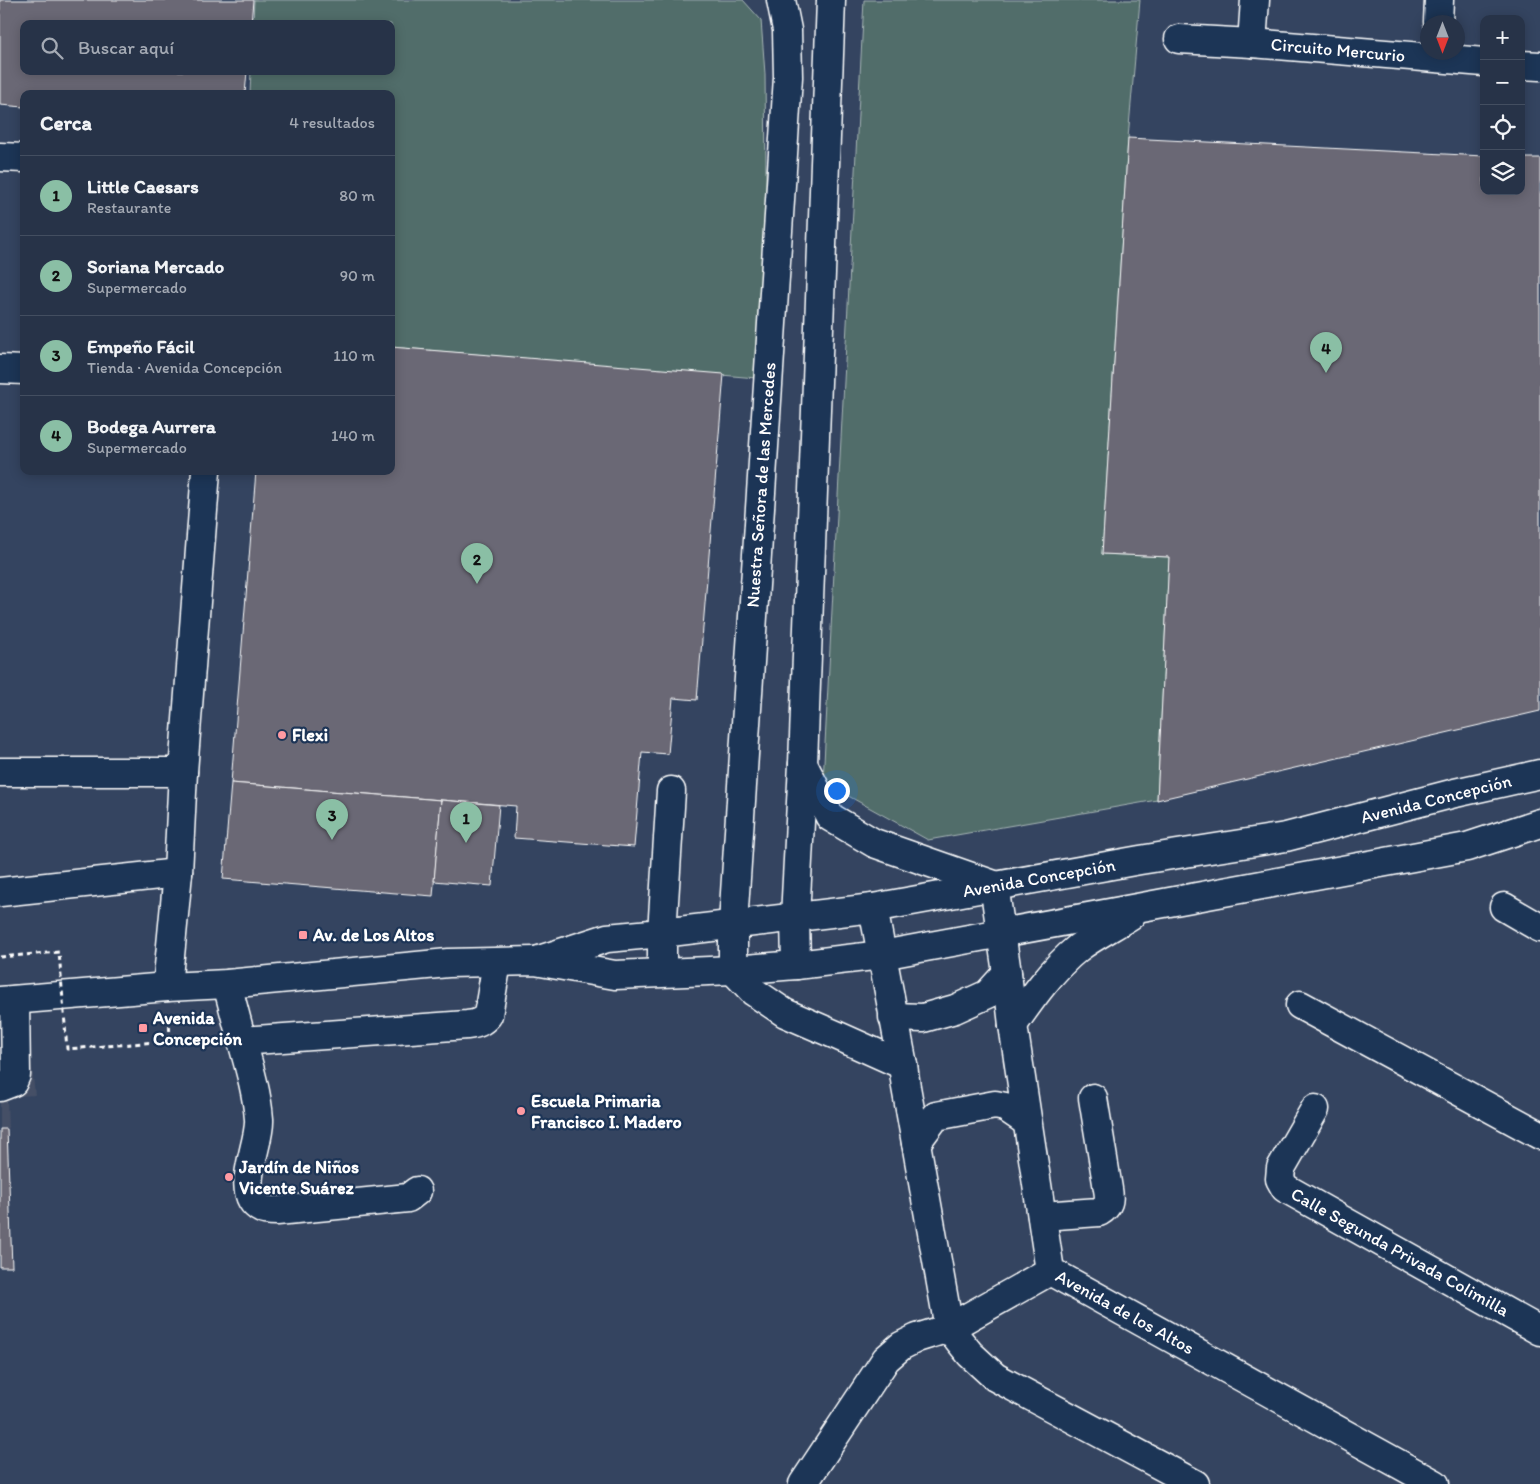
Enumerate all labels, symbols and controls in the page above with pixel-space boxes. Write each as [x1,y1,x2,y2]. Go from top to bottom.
north arrow [1420,15,1465,60]
map controls [1480,15,1525,195]
button: + [1480,15,1525,60]
search box [20,20,395,75]
street label: Circuito Mercurio [1270,33,1406,67]
icon: search [38,34,66,62]
text: Buscar aquí [78,36,174,59]
button: − [1480,60,1525,105]
button: locate [1480,105,1525,150]
text: Cerca [40,110,92,135]
text: 4 resultados [289,113,375,132]
button: layers [1480,150,1525,195]
text: Little Caesars [87,175,199,198]
text: 1 [52,186,60,205]
text: 80 m [339,186,375,205]
text: Restaurante [87,198,171,217]
text: Soriana Mercado [87,255,224,278]
text: 2 [52,266,60,285]
text: 90 m [340,266,375,285]
text: Supermercado [87,278,187,297]
pin: 4 [1310,332,1342,373]
text: Empeño Fácil [87,335,195,358]
text: 3 [52,346,60,365]
text: 110 m [333,346,375,365]
text: Tienda · Avenida Concepción [87,358,282,377]
street label: Nuestra Señora de las Mercedes [741,362,781,608]
text: Bodega Aurrera [87,415,216,438]
text: 4 [51,426,61,445]
text: 140 m [331,426,375,445]
text: Supermercado [87,438,187,457]
pin: 2 [461,543,493,584]
place label: Flexi [292,724,328,746]
marker: Flexi [276,729,288,741]
street label: Avenida Concepción [1358,770,1514,828]
your location [824,778,850,804]
pin: 3 [316,799,348,840]
pin: 1 [450,802,482,843]
street label: Avenida Concepción [961,854,1117,902]
place label: Av. de Los Altos [312,924,434,946]
marker: Av. de Los Altos [297,929,309,941]
place label: Avenida Concepción [152,1007,242,1050]
marker: Avenida Concepción [137,1022,149,1034]
place label: Escuela Primaria Francisco I. Madero [531,1090,682,1133]
marker: Escuela Primaria Francisco I. Madero [515,1105,527,1117]
place label: Jardín de Niños Vicente Suárez [238,1156,359,1199]
marker: Jardín de Niños Vicente Suárez [223,1171,235,1183]
street label: Calle Segunda Privada Colimilla [1287,1183,1514,1322]
street label: Avenida de los Altos [1052,1265,1198,1359]

